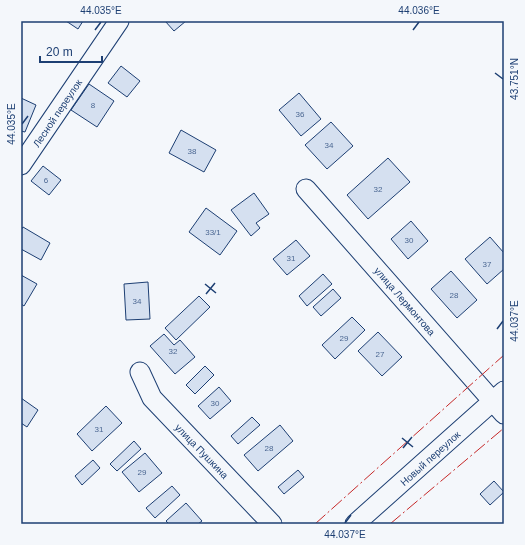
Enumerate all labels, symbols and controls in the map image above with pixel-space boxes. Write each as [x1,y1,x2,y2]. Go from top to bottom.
text: 44.035°E [80,5,122,16]
text: 44.036°E [398,5,440,16]
scale bar [40,38,102,64]
text: 20 m [46,45,73,59]
text: 43.751°N [509,58,520,100]
street label: Лесной переулок [31,77,84,149]
house number: 8 [91,101,96,110]
text: 44.035°E [6,103,17,145]
house number: 36 [296,110,305,119]
house number: 34 [325,141,334,150]
house number: 38 [188,147,197,156]
house number: 6 [44,176,49,185]
house number: 32 [374,185,383,194]
house number: 33/1 [205,228,221,237]
house number: 30 [405,236,414,245]
house number: 31 [287,254,296,263]
house number: 37 [483,260,492,269]
street label: улица Лермонтова [372,265,437,338]
house number: 28 [450,291,459,300]
house number: 34 [133,297,142,306]
text: 44.037°E [509,300,520,342]
house number: 29 [340,334,349,343]
house number: 32 [169,347,178,356]
house number: 27 [376,350,385,359]
house number: 30 [211,399,220,408]
street label: улица Пушкина [173,422,231,481]
house number: 31 [95,425,104,434]
street label: Новый переулок [398,428,463,488]
house number: 28 [265,444,274,453]
house number: 29 [138,468,147,477]
text: 44.037°E [324,529,366,540]

